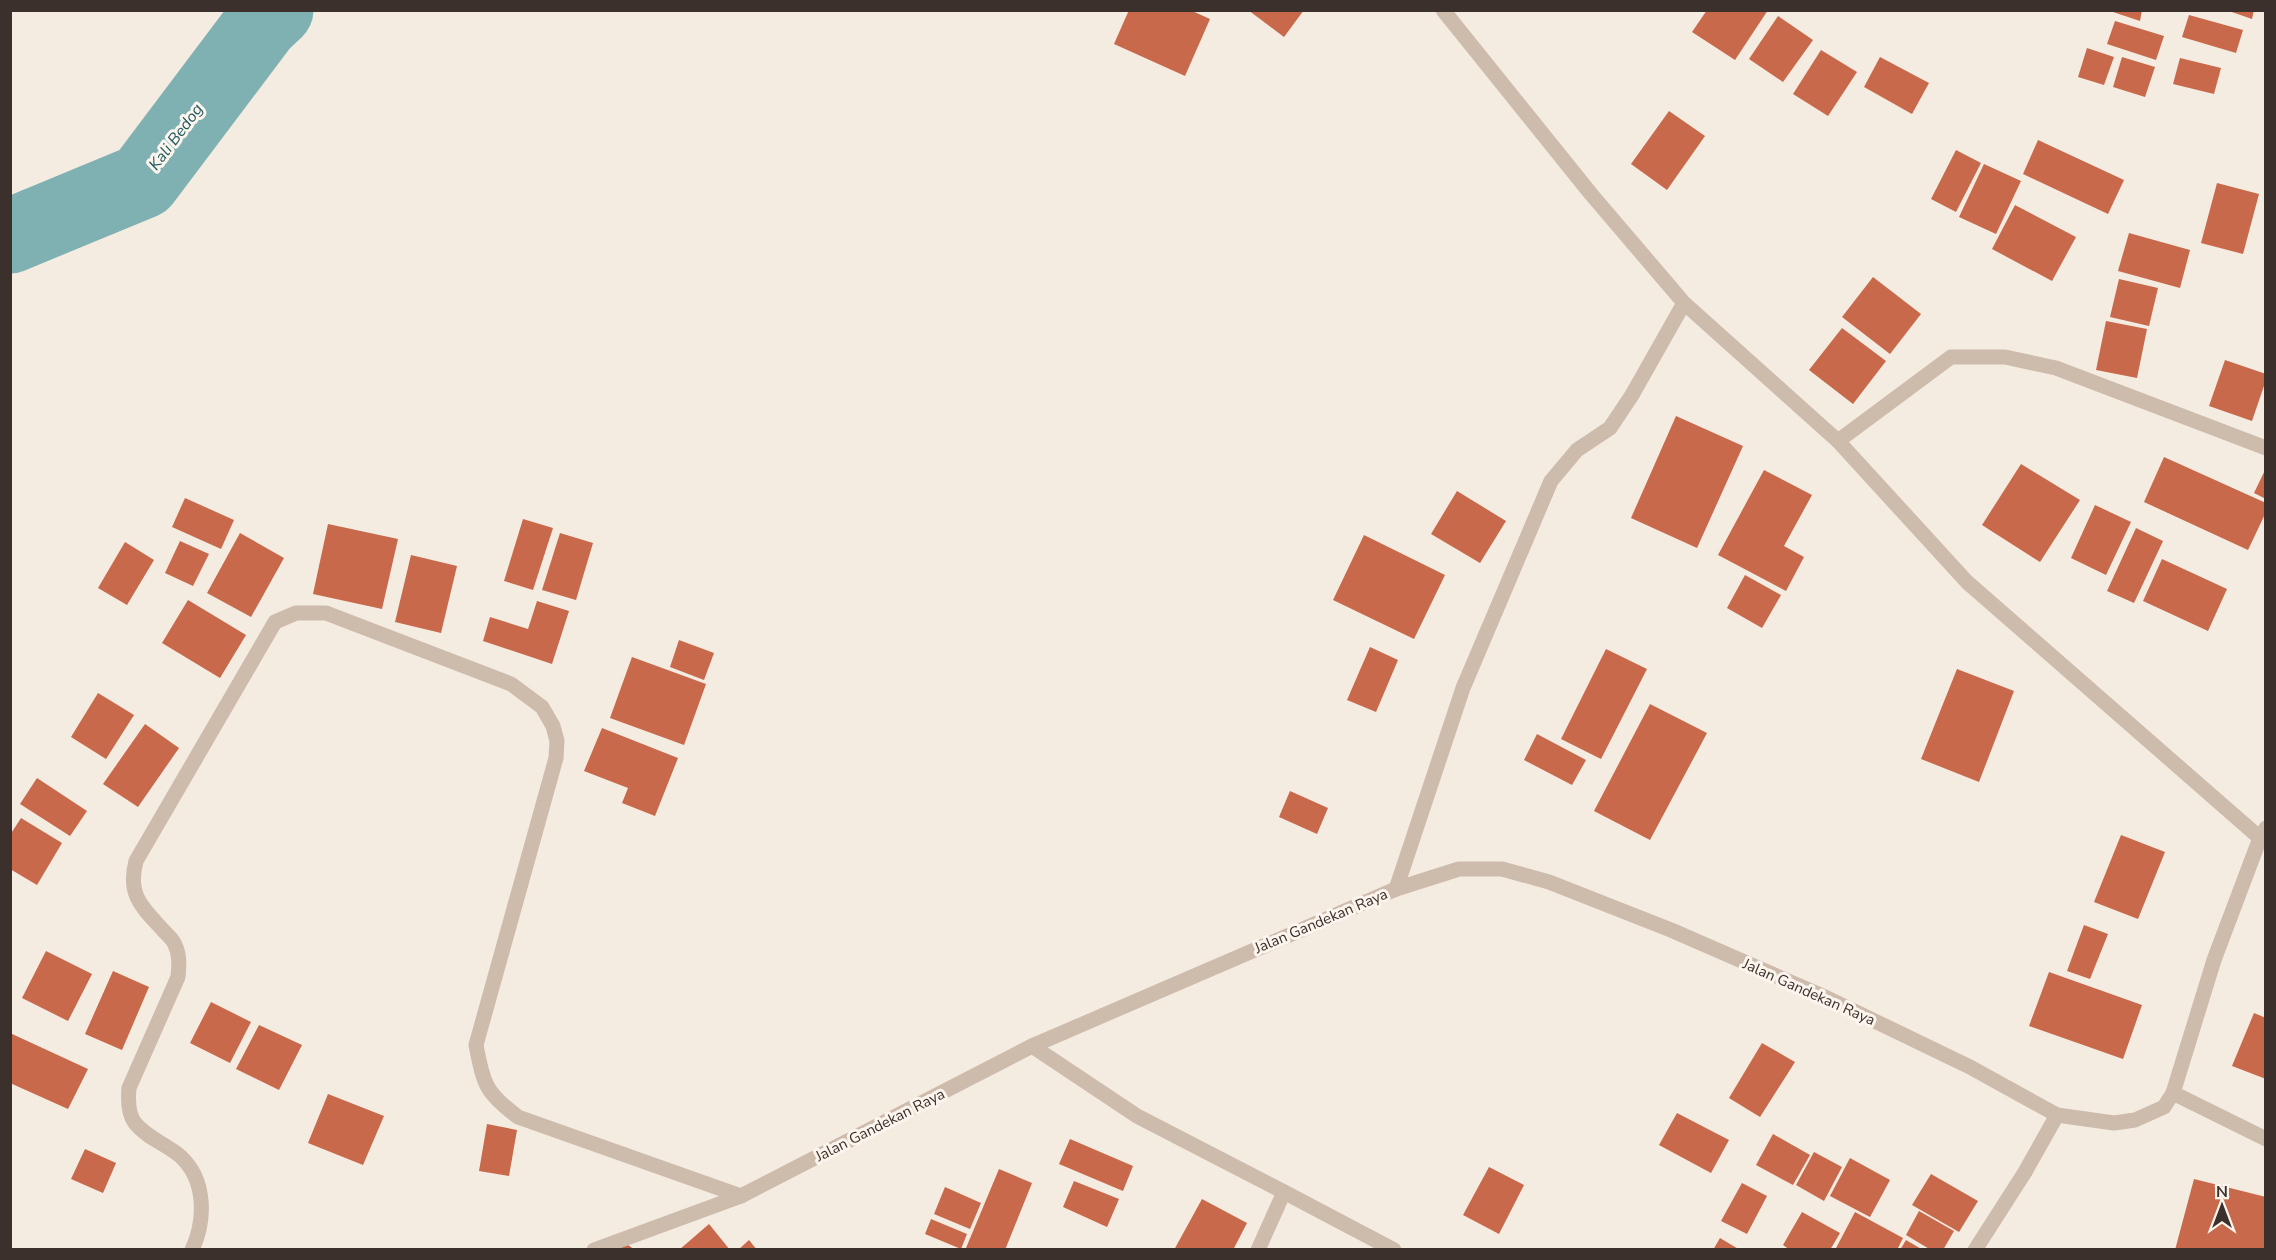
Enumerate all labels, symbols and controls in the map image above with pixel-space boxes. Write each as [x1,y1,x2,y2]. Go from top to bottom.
water label: Kali Bedog [144,99,208,175]
street label: Jalan Gandekan Raya [1250,884,1391,958]
street label: Jalan Gandekan Raya [1739,953,1878,1030]
street label: Jalan Gandekan Raya [811,1084,948,1167]
north arrow [2192,1176,2252,1236]
text: N [2216,1181,2228,1203]

